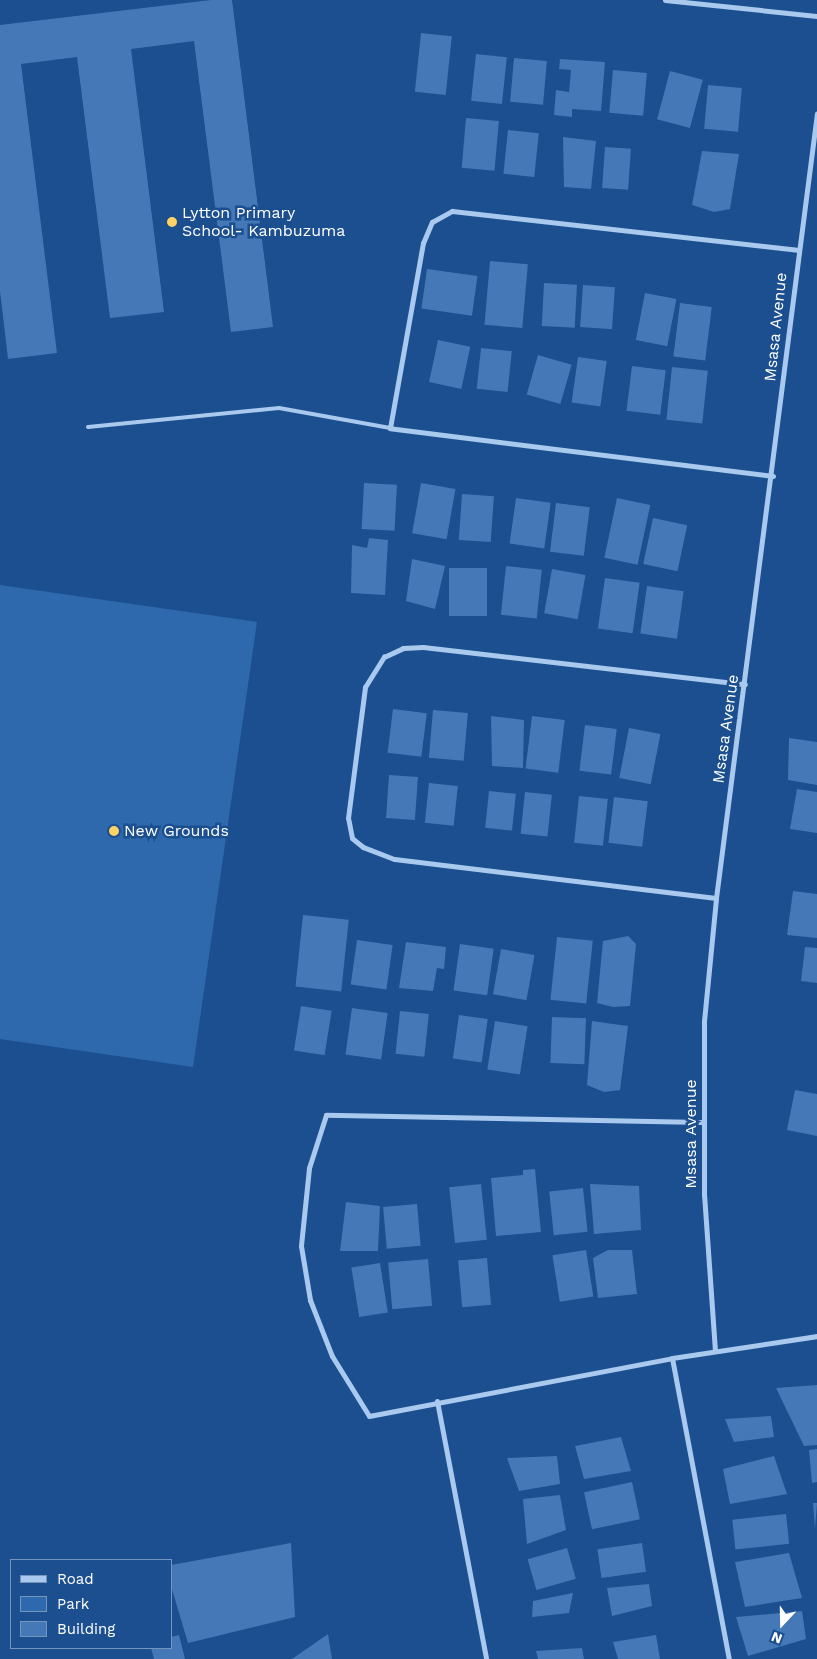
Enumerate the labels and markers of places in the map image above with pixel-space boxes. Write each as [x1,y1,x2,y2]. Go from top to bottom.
place label: Lytton Primary School- Kambuzuma [182,203,345,241]
marker: Lytton Primary School- Kambuzuma [166,216,178,228]
place label: New Grounds [124,821,229,841]
marker: New Grounds [108,825,120,837]

